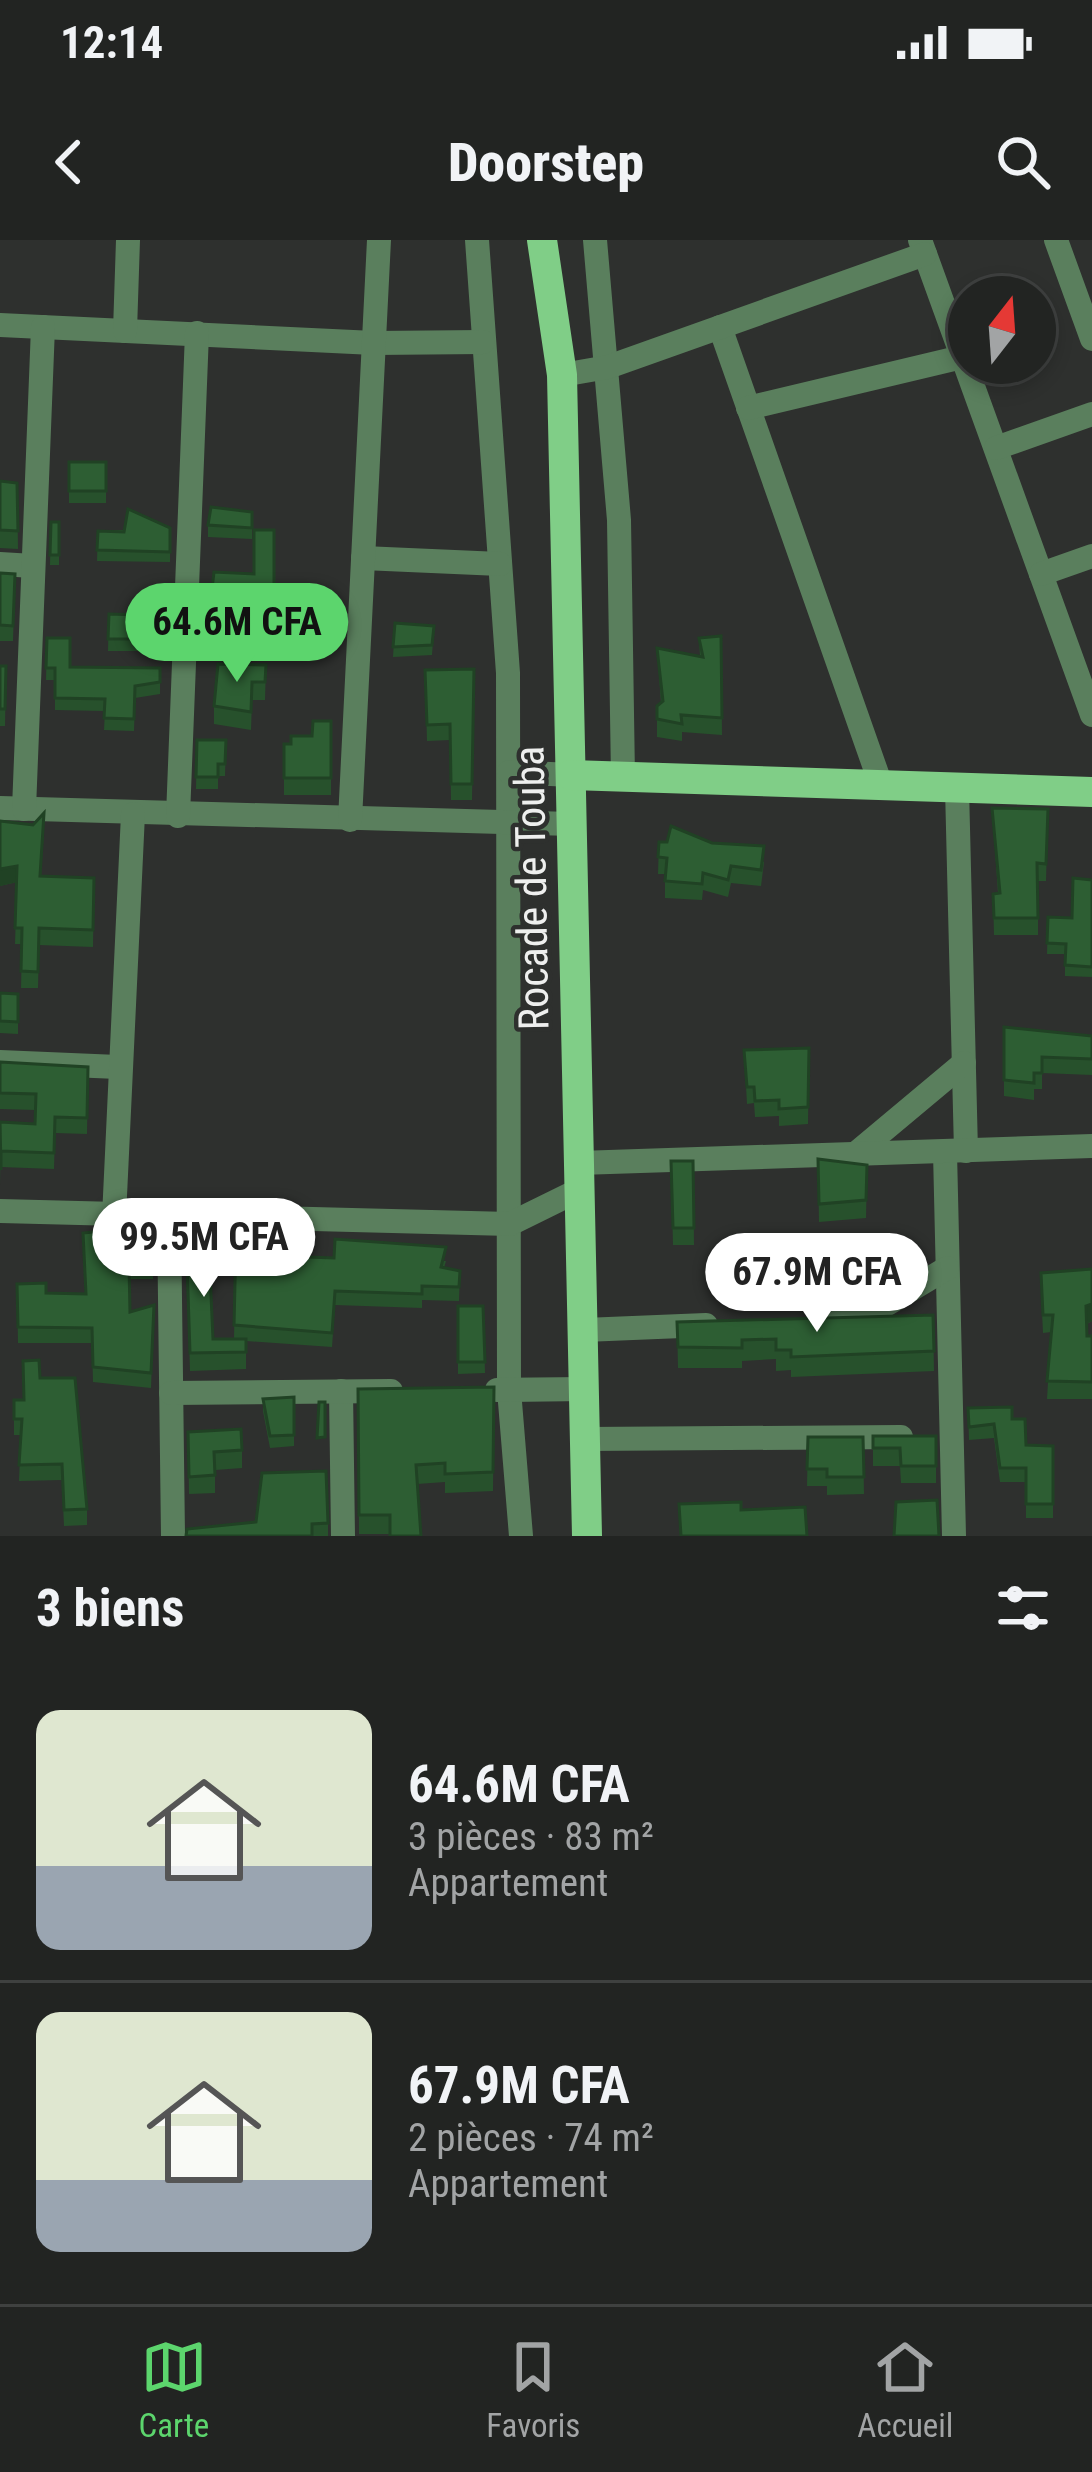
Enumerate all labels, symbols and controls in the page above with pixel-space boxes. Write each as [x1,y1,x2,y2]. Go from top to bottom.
text: 12:14 [60,16,163,69]
icon: back [36,129,102,195]
icon: search [990,129,1056,195]
text: Doorstep [448,131,644,194]
north arrow [948,276,1056,384]
map controls [948,276,1056,384]
pin: 64.6M CFA [100,583,374,685]
text: 64.6M CFA [152,599,322,645]
street label: Rocade de Touba [505,745,558,1031]
pin: 99.5M CFA [67,1198,341,1300]
text: 99.5M CFA [119,1214,289,1260]
pin: 67.9M CFA [680,1233,954,1335]
text: 67.9M CFA [732,1249,902,1295]
icon: filters [990,1575,1056,1641]
text: 3 biens [36,1579,184,1638]
text: 64.6M CFA [408,1755,630,1814]
icon: home [132,1758,276,1902]
text: 3 pièces · 83 m² [408,1814,654,1860]
text: Appartement [408,1860,608,1906]
text: 67.9M CFA [408,2056,630,2115]
icon: home [132,2060,276,2204]
text: 2 pièces · 74 m² [408,2115,654,2161]
text: Appartement [408,2161,608,2207]
tab: Carte [139,2334,209,2445]
tab: Favoris [486,2334,580,2445]
tab: Accueil [857,2334,953,2445]

